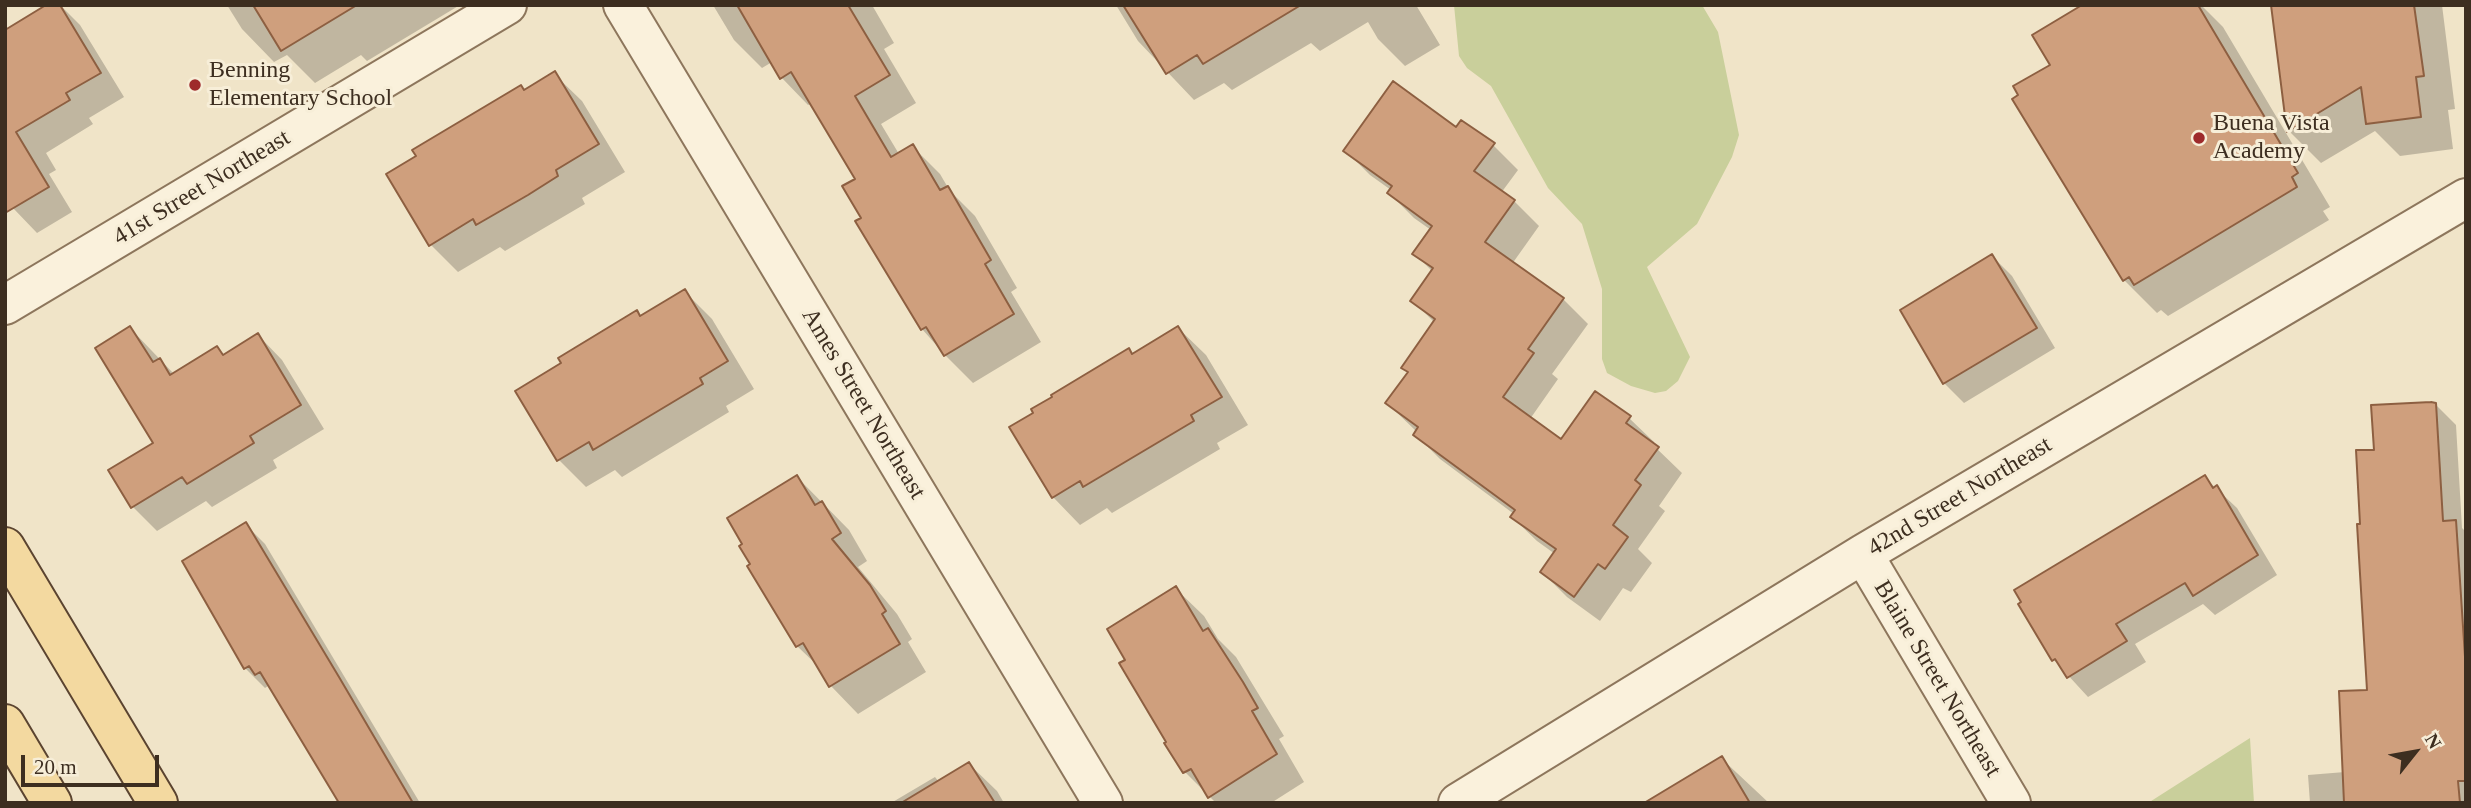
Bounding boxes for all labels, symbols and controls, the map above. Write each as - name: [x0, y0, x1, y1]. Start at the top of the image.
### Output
- place label: Benning Elementary School: [209, 57, 392, 113]
- marker: Benning Elementary School: [187, 77, 203, 93]
- place label: Buena Vista Academy: [2213, 110, 2330, 166]
- street label: 41st Street Northeast: [108, 124, 296, 252]
- marker: Buena Vista Academy: [2191, 130, 2207, 146]
- street label: Ames Street Northeast: [795, 303, 931, 505]
- street label: 42nd Street Northeast: [1863, 431, 2057, 563]
- street label: Blaine Street Northeast: [1867, 576, 2007, 782]
- north arrow: [2380, 717, 2450, 787]
- text: N: [2421, 730, 2446, 752]
- scale bar: [24, 742, 163, 786]
- text: 20 m: [34, 755, 77, 779]

